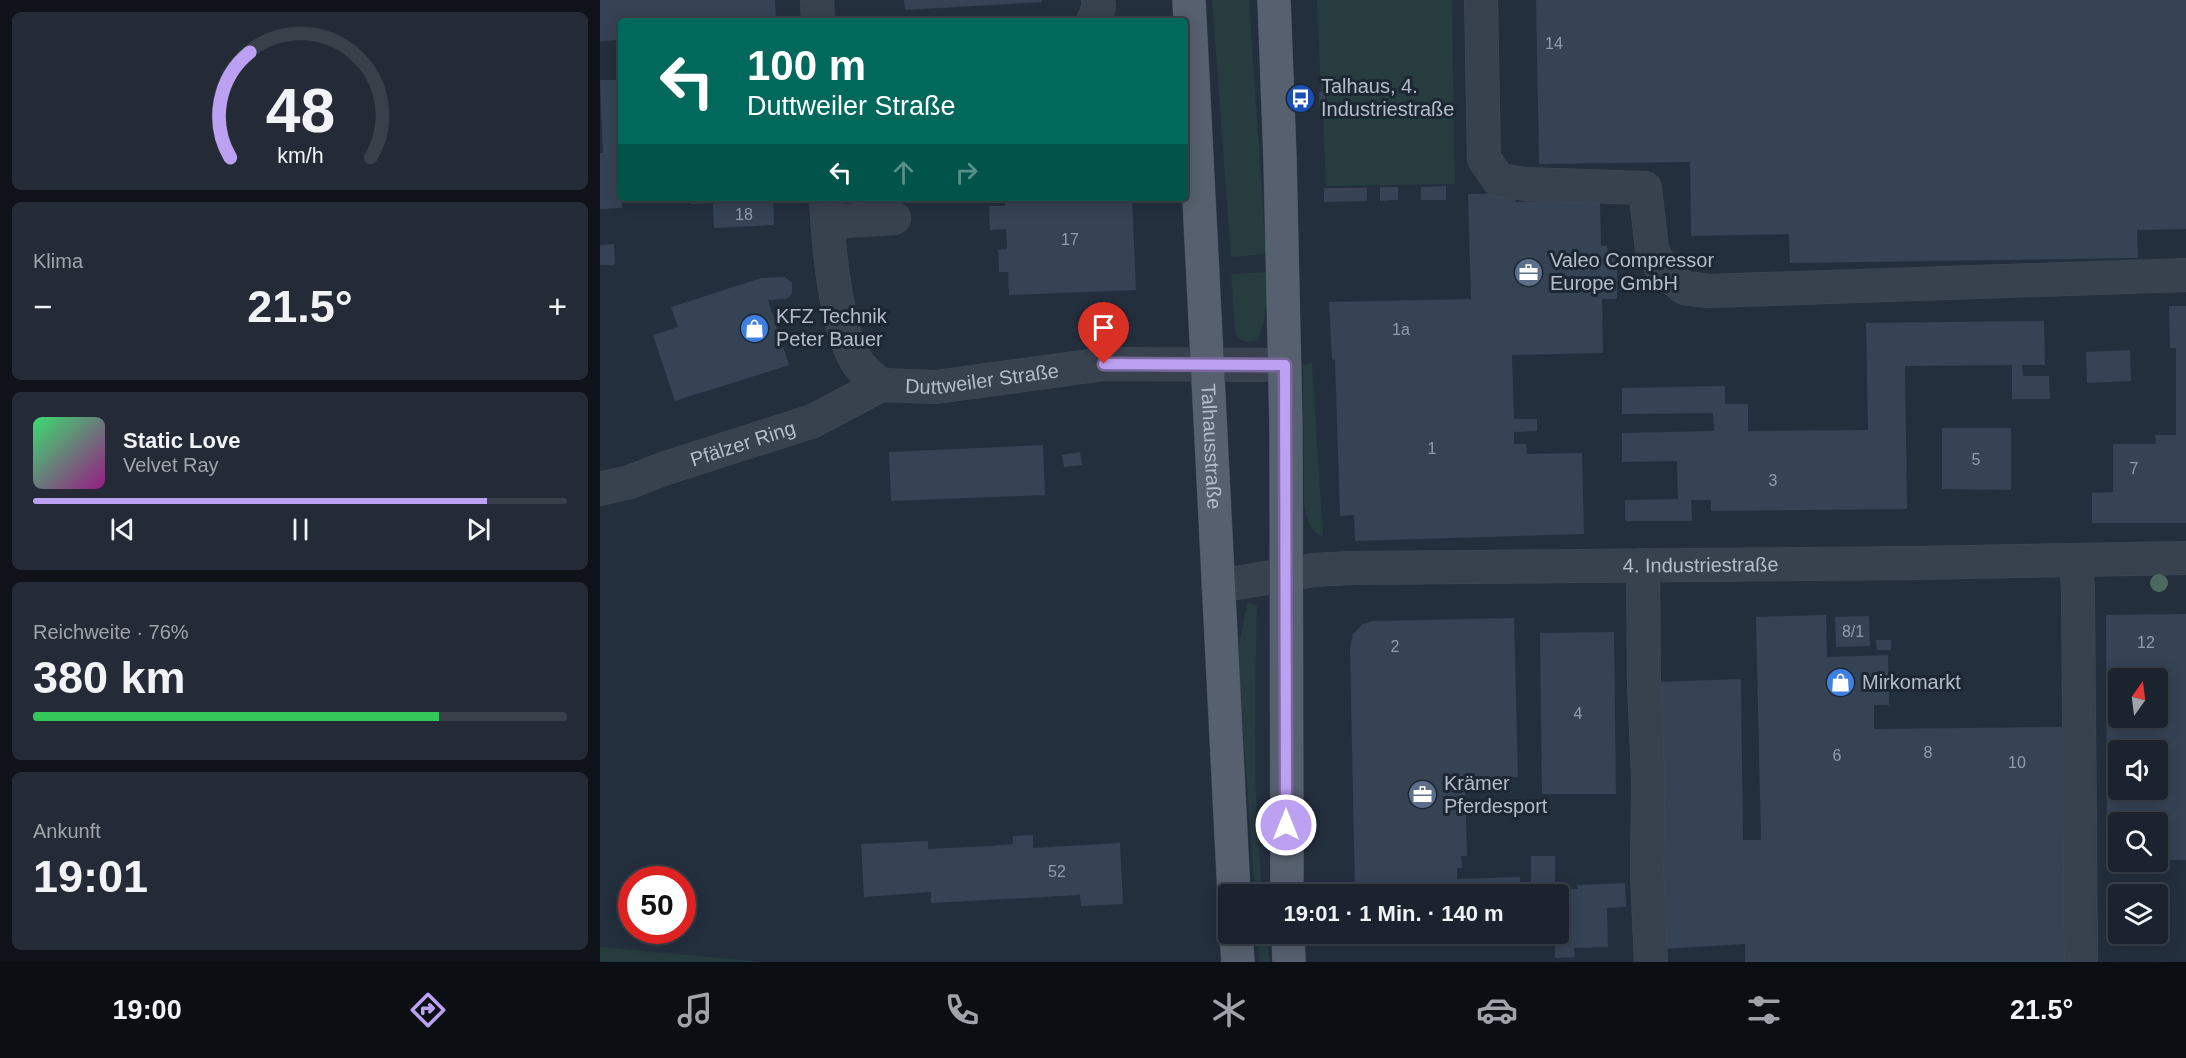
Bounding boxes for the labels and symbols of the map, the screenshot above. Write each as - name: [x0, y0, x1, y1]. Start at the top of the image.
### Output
- house number: 14: [1545, 35, 1563, 52]
- place label: Talhaus, 4. Industriestraße: [1321, 75, 1454, 120]
- bus stop icon: Talhaus, 4. Industriestraße: [1284, 82, 1316, 114]
- house number: 18: [735, 206, 753, 223]
- house number: 17: [1061, 231, 1079, 248]
- place label: Valeo Compressor Europe GmbH: [1550, 249, 1714, 294]
- office icon: Valeo Compressor Europe GmbH: [1513, 256, 1545, 288]
- pin: [1078, 302, 1129, 364]
- place label: KFZ Technik Peter Bauer: [776, 305, 888, 350]
- shop icon: KFZ Technik Peter Bauer: [739, 312, 771, 344]
- house number: 1a: [1392, 321, 1410, 338]
- street label: Duttweiler Straße: [905, 359, 1060, 398]
- street label: Talhausstraße: [1197, 383, 1226, 510]
- street label: Pfälzer Ring: [687, 416, 798, 471]
- house number: 1: [1428, 440, 1437, 457]
- house number: 5: [1972, 451, 1981, 468]
- house number: 7: [2130, 460, 2139, 477]
- house number: 3: [1769, 472, 1778, 489]
- street label: 4. Industriestraße: [1623, 553, 1779, 577]
- house number: 8/1: [1842, 623, 1864, 640]
- house number: 12: [2137, 634, 2155, 651]
- house number: 2: [1391, 638, 1400, 655]
- shop icon: Mirkomarkt: [1825, 666, 1857, 698]
- north arrow: [2108, 668, 2168, 728]
- place label: Mirkomarkt: [1862, 671, 1961, 693]
- house number: 4: [1574, 705, 1583, 722]
- house number: 8: [1924, 744, 1933, 761]
- house number: 6: [1833, 747, 1842, 764]
- house number: 10: [2008, 754, 2026, 771]
- place label: Krämer Pferdesport: [1444, 772, 1548, 817]
- office icon: Krämer Pferdesport: [1407, 778, 1439, 810]
- position arrow: [1254, 793, 1318, 857]
- house number: 52: [1048, 863, 1066, 880]
- speed limit sign: 50: [618, 866, 696, 944]

